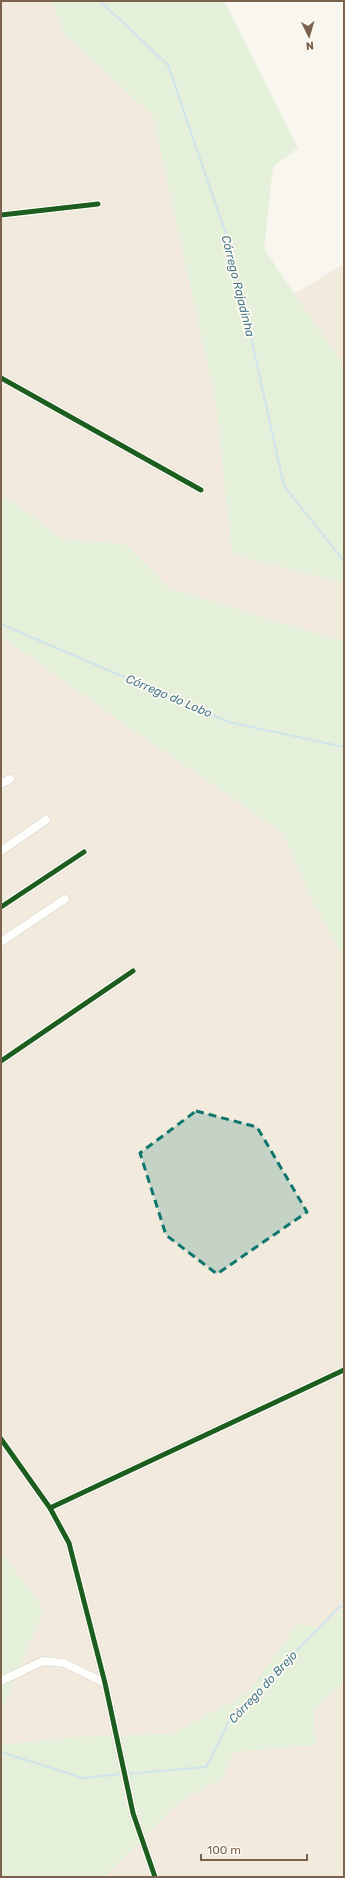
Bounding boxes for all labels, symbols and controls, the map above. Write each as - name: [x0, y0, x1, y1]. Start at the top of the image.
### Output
- north arrow: [289, 16, 329, 56]
- text: N: [305, 39, 314, 52]
- water label: Córrego Rajadinha: [219, 234, 257, 338]
- water label: Córrego do Lobo: [124, 672, 214, 720]
- water label: Córrego do Brejo: [226, 1648, 300, 1726]
- scale bar: [201, 1836, 307, 1862]
- text: 100 m: [207, 1843, 241, 1857]

